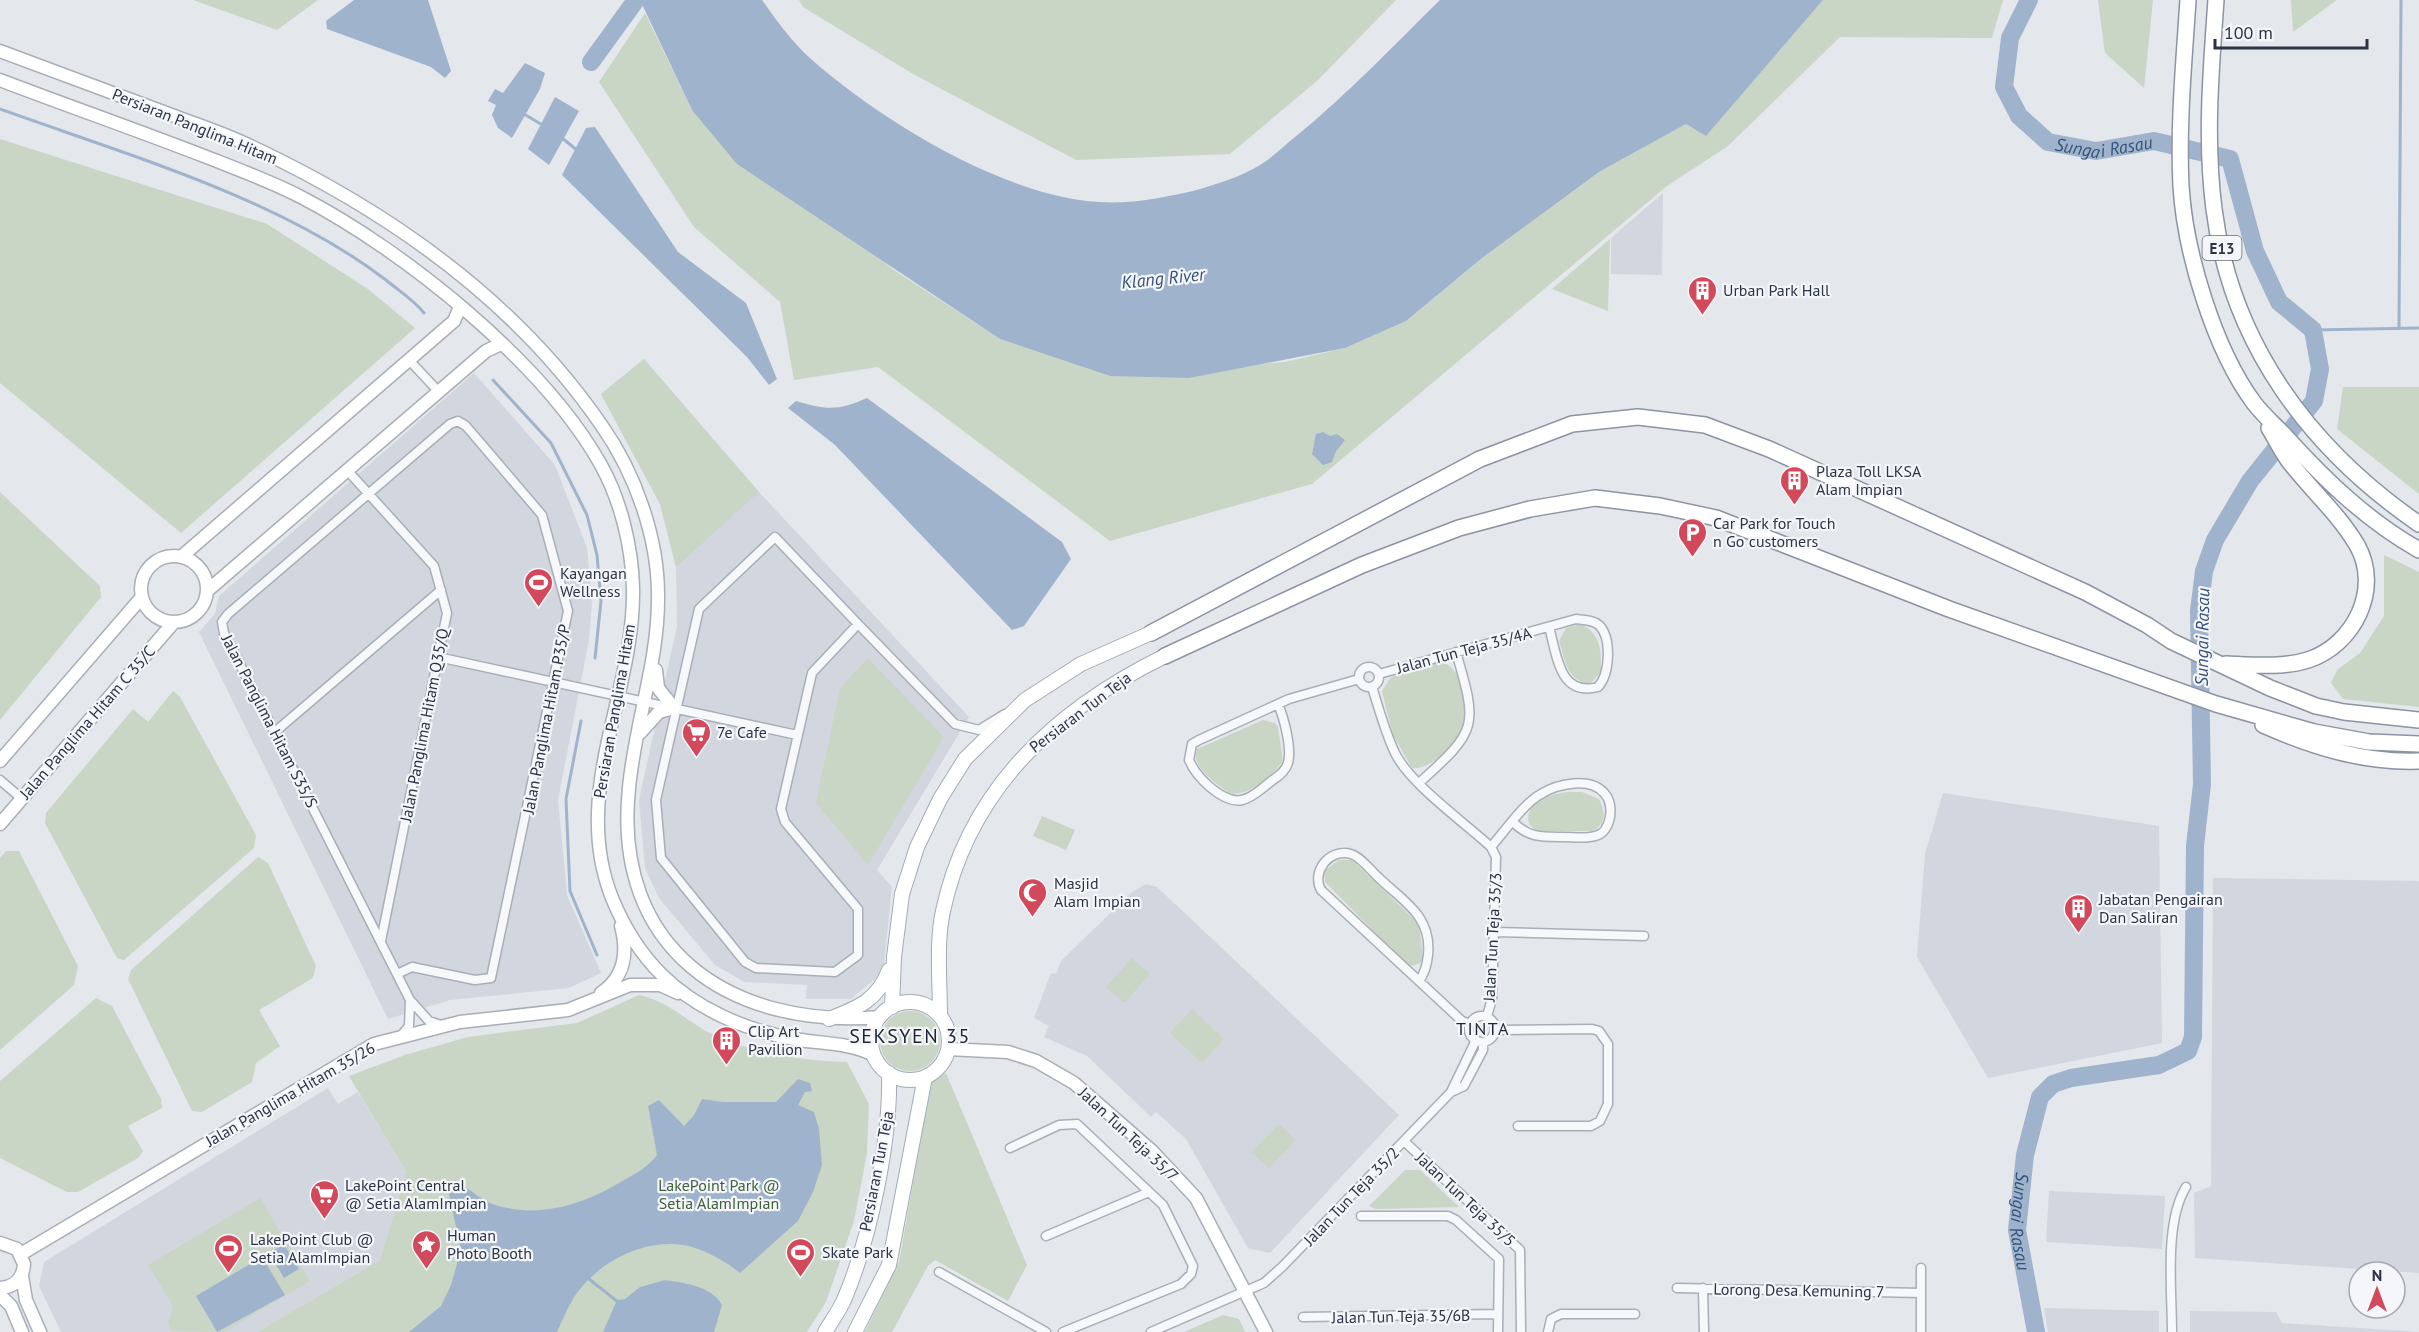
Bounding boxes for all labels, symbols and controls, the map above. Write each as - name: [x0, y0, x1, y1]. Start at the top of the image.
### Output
- scale bar: [2215, 12, 2366, 50]
- text: 100 m: [2224, 21, 2273, 44]
- street label: Persiaran Panglima Hitam: [109, 84, 281, 168]
- water label: Sungai Rasau: [2053, 130, 2154, 163]
- road number: E13: [2202, 236, 2242, 260]
- water label: Klang River: [1120, 262, 1207, 294]
- building icon: Urban Park Hall: [1686, 274, 1718, 316]
- place label: Urban Park Hall: [1723, 280, 1830, 300]
- place label: Plaza Toll LKSA Alam Impian: [1816, 461, 1922, 499]
- building icon: Plaza Toll LKSA Alam Impian: [1779, 464, 1811, 506]
- place label: Car Park for Touch n Go customers: [1713, 513, 1835, 551]
- parking icon: Car Park for Touch n Go customers: [1676, 516, 1708, 558]
- place label: Kayangan Wellness: [560, 563, 627, 601]
- sports icon: Kayangan Wellness: [523, 566, 555, 608]
- water label: Sungai Rasau: [2190, 588, 2214, 686]
- street label: Jalan Panglima Hitam P35/P: [518, 622, 574, 816]
- street label: Persiaran Panglima Hitam: [589, 622, 639, 800]
- street label: Jalan Tun Teja 35/4A: [1393, 622, 1534, 678]
- street label: Jalan Panglima Hitam Q35/Q: [395, 626, 453, 824]
- street label: Jalan Panglima Hitam S35/S: [217, 630, 322, 811]
- street label: Jalan Panglima Hitam C 35/C: [14, 641, 159, 804]
- street label: Persiaran Tun Teja: [1025, 667, 1135, 757]
- supermarket icon: 7e Cafe: [680, 716, 712, 758]
- place label: 7e Cafe: [717, 722, 767, 742]
- street label: Jalan Tun Teja 35/3: [1479, 872, 1505, 1003]
- place label: Masjid Alam Impian: [1054, 873, 1141, 911]
- mosque icon: Masjid Alam Impian: [1017, 876, 1049, 918]
- place label: Jabatan Pengairan Dan Saliran: [2098, 889, 2223, 927]
- building icon: Jabatan Pengairan Dan Saliran: [2062, 892, 2094, 934]
- district label: TINTA: [1456, 1017, 1510, 1040]
- place label: Clip Art Pavilion: [748, 1021, 803, 1059]
- district label: SEKSYEN 35: [849, 1023, 971, 1049]
- building icon: Clip Art Pavilion: [711, 1024, 743, 1066]
- street label: Jalan Panglima Hitam 35/26: [201, 1037, 378, 1151]
- street label: Jalan Tun Teja 35/7: [1074, 1082, 1183, 1185]
- street label: Persiaran Tun Teja: [855, 1109, 897, 1233]
- street label: Jalan Tun Teja 35/2: [1298, 1143, 1403, 1250]
- street label: Jalan Tun Teja 35/5: [1411, 1147, 1520, 1250]
- water label: Sungai Rasau: [2005, 1171, 2036, 1272]
- place label: LakePoint Central @ Setia AlamImpian: [345, 1175, 487, 1213]
- park label: LakePoint Park @ Setia AlamImpian: [658, 1175, 780, 1213]
- supermarket icon: LakePoint Central @ Setia AlamImpian: [308, 1178, 340, 1220]
- place label: Human Photo Booth: [447, 1225, 532, 1263]
- place icon: Human Photo Booth: [410, 1228, 442, 1270]
- place label: LakePoint Club @ Setia AlamImpian: [250, 1229, 374, 1267]
- sports icon: LakePoint Club @ Setia AlamImpian: [213, 1232, 245, 1274]
- sports icon: Skate Park: [785, 1236, 817, 1278]
- place label: Skate Park: [822, 1242, 894, 1262]
- north arrow: [2347, 1260, 2407, 1320]
- text: N: [2372, 1265, 2382, 1285]
- street label: Lorong Desa Kemuning 7: [1713, 1279, 1885, 1301]
- street label: Jalan Tun Teja 35/6B: [1330, 1305, 1471, 1327]

